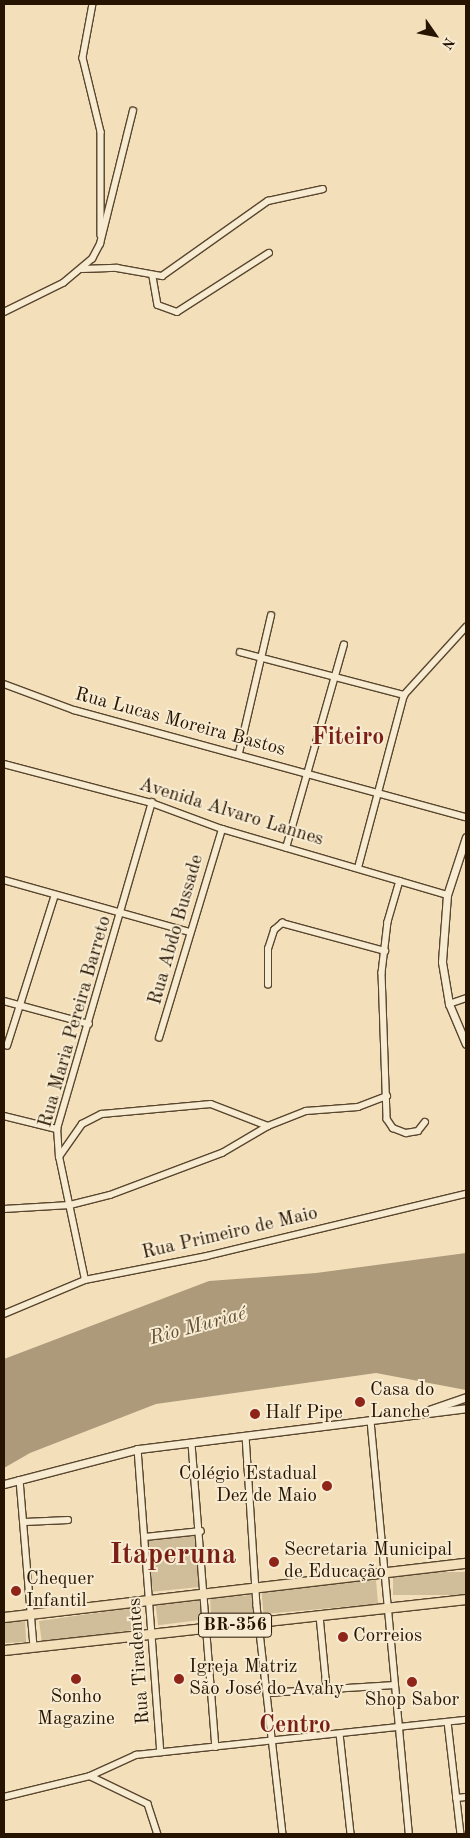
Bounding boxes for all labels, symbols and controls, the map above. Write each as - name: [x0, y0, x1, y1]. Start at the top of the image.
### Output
- north arrow: [410, 10, 460, 60]
- text: N: [439, 35, 456, 51]
- street label: Rua Lucas Moreira Bastos: [72, 684, 288, 762]
- district label: Fiteiro: [312, 725, 384, 753]
- street label: Avenida Alvaro Lannes: [136, 774, 326, 852]
- street label: Rua Abdo Bussade: [145, 852, 209, 1008]
- street label: Rua Maria Pereira Barreto: [35, 914, 117, 1130]
- street label: Rua Primeiro de Maio: [140, 1203, 320, 1265]
- water label: Rio Muriaé: [147, 1303, 249, 1351]
- place label: Casa do Lanche: [370, 1380, 434, 1424]
- marker: Casa do Lanche: [354, 1396, 366, 1408]
- place label: Half Pipe: [265, 1403, 343, 1425]
- marker: Half Pipe: [249, 1408, 261, 1420]
- place label: Colégio Estadual Dez de Maio: [179, 1464, 317, 1508]
- marker: Colégio Estadual Dez de Maio: [321, 1480, 333, 1492]
- district label: Itaperuna: [110, 1539, 236, 1573]
- place label: Secretaria Municipal de Educação: [284, 1540, 452, 1584]
- marker: Secretaria Municipal de Educação: [268, 1556, 280, 1568]
- place label: Chequer Infantil: [26, 1569, 94, 1613]
- marker: Chequer Infantil: [10, 1585, 22, 1597]
- street label: Rua Tiradentes: [124, 1597, 156, 1725]
- road number: BR-356: [198, 1610, 272, 1640]
- place label: Correios: [353, 1626, 422, 1648]
- marker: Correios: [337, 1631, 349, 1643]
- place label: Igreja Matriz São José do Avahy: [189, 1657, 344, 1701]
- marker: Sonho Magazine: [70, 1673, 82, 1685]
- marker: Igreja Matriz São José do Avahy: [173, 1673, 185, 1685]
- marker: Shop Sabor: [406, 1676, 418, 1688]
- place label: Sonho Magazine: [37, 1687, 115, 1731]
- place label: Shop Sabor: [365, 1690, 459, 1712]
- district label: Centro: [259, 1713, 331, 1741]

